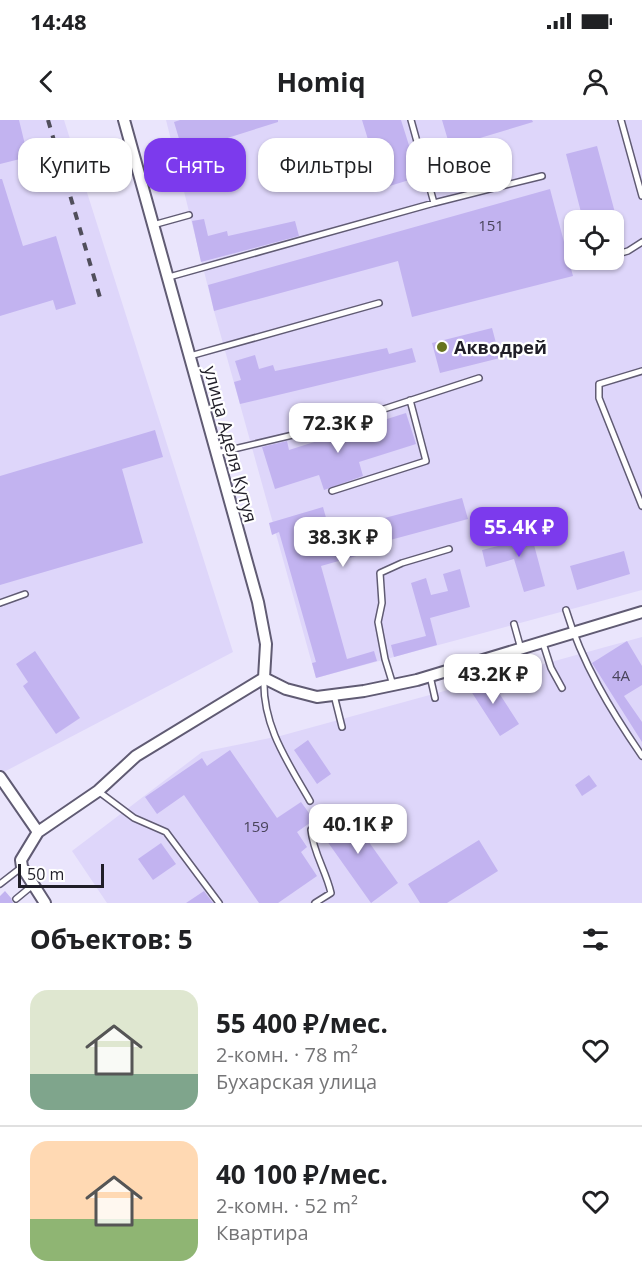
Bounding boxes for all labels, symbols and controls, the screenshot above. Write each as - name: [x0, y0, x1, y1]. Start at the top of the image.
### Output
- text: 14:48: [30, 6, 87, 36]
- text: Homiq: [276, 63, 366, 100]
- icon: back: [30, 65, 63, 98]
- icon: person: [579, 65, 612, 98]
- chip: Купить: [18, 138, 132, 192]
- chip: Снять: [144, 138, 246, 192]
- chip: Фильтры: [258, 138, 394, 192]
- chip: Новое: [406, 138, 512, 192]
- map controls: [564, 210, 624, 270]
- button: locate: [564, 210, 624, 270]
- house number: 151: [478, 215, 504, 235]
- place label: Акводрей: [454, 335, 547, 359]
- marker: Акводрей: [435, 340, 449, 354]
- street label: улица Аделя Кутуя: [199, 363, 263, 525]
- pin: 72.3K ₽: [283, 403, 393, 454]
- text: 72.3K ₽: [303, 409, 373, 436]
- pin: 55.4K ₽: [464, 507, 574, 558]
- text: 55.4K ₽: [484, 513, 554, 540]
- pin: 38.3K ₽: [288, 517, 398, 568]
- text: 38.3K ₽: [308, 523, 378, 550]
- pin: 43.2K ₽: [438, 654, 548, 705]
- text: 43.2K ₽: [458, 660, 528, 687]
- house number: 4А: [612, 665, 631, 685]
- pin: 40.1K ₽: [303, 804, 413, 855]
- text: 40.1K ₽: [323, 810, 393, 837]
- house number: 159: [243, 816, 269, 836]
- scale bar: [18, 861, 104, 888]
- text: 50 m: [27, 863, 64, 885]
- text: Объектов: 5: [30, 921, 193, 957]
- icon: filters: [579, 923, 612, 956]
- text: 55 400 ₽/мес.: [216, 1005, 388, 1041]
- icon: home: [78, 1014, 150, 1086]
- icon: heart: [579, 1034, 612, 1067]
- text: 2-комн. · 78 m²: [216, 1041, 358, 1068]
- text: Бухарская улица: [216, 1068, 377, 1095]
- text: 40 100 ₽/мес.: [216, 1156, 388, 1192]
- icon: home: [78, 1165, 150, 1237]
- icon: heart: [579, 1185, 612, 1218]
- text: 2-комн. · 52 m²: [216, 1192, 358, 1219]
- text: Квартира: [216, 1219, 309, 1246]

